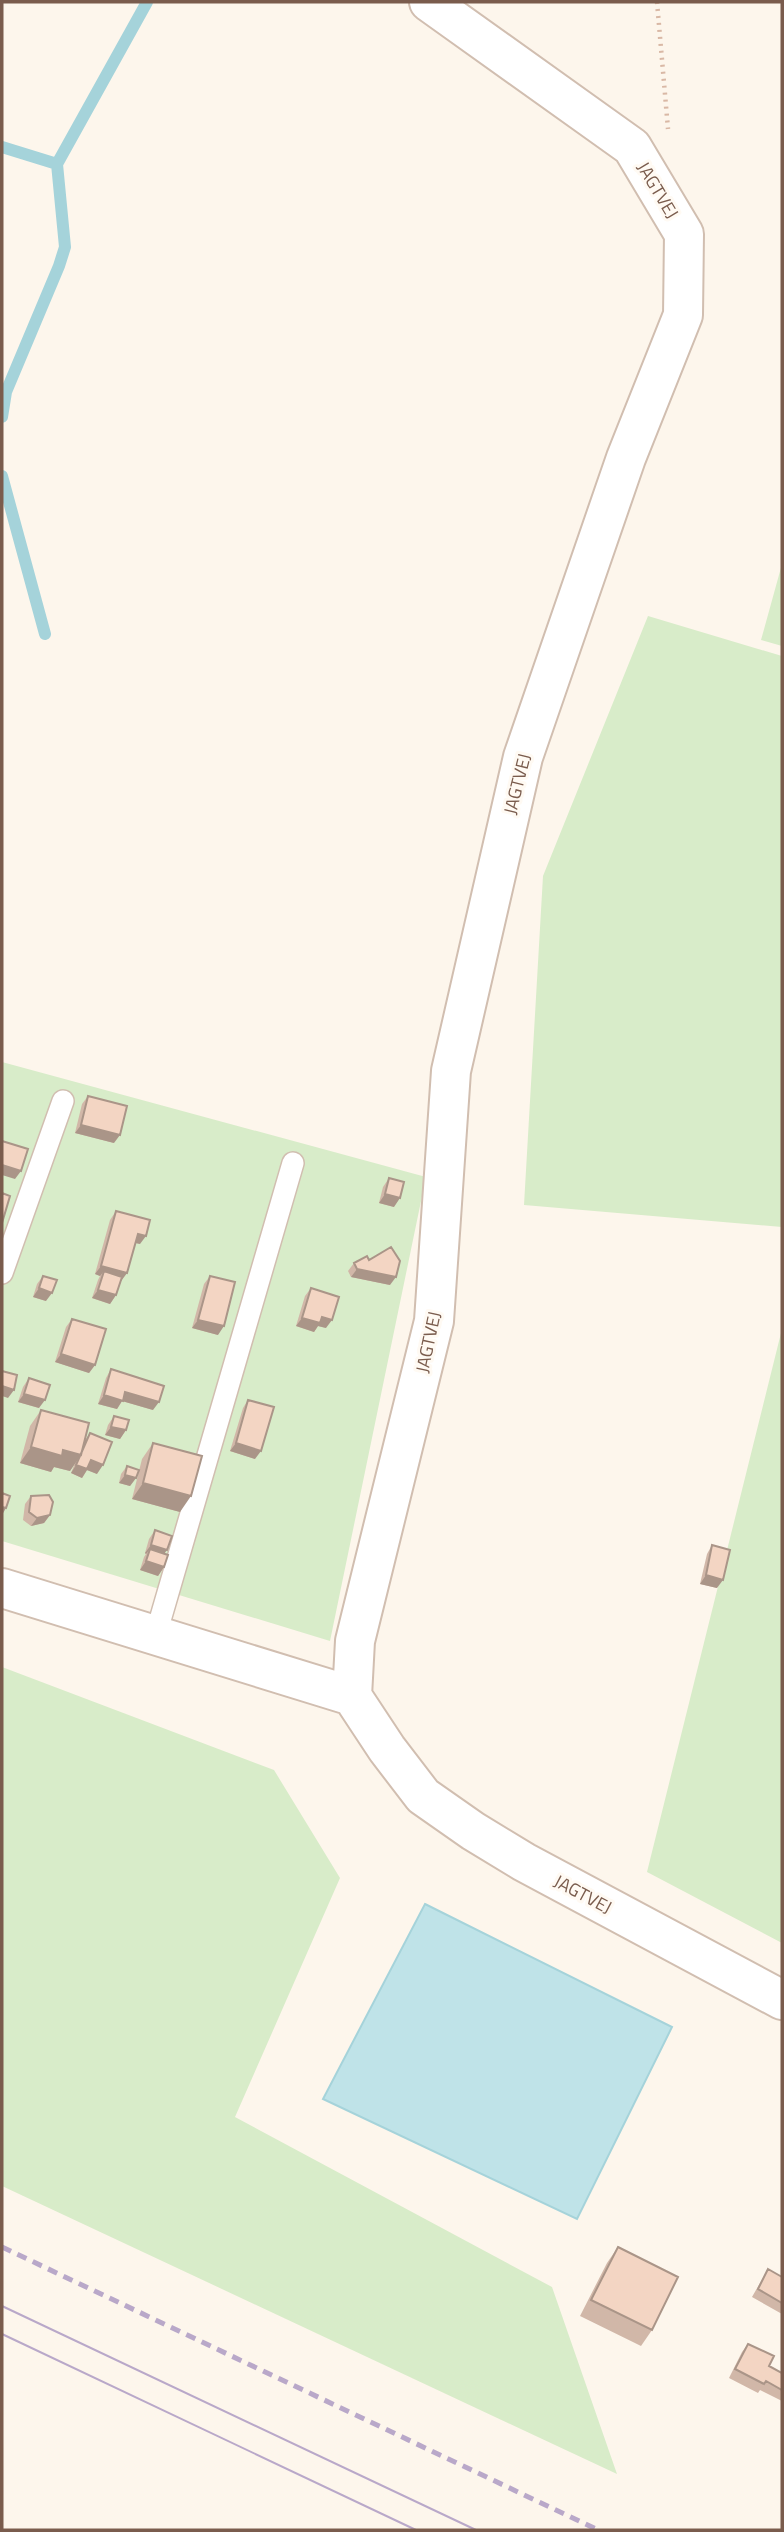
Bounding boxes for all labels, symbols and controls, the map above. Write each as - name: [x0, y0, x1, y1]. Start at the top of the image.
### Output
- street label: JAGTVEJ: [630, 157, 686, 223]
- street label: JAGTVEJ: [496, 751, 538, 817]
- street label: JAGTVEJ: [408, 1309, 448, 1375]
- street label: JAGTVEJ: [549, 1868, 617, 1920]

